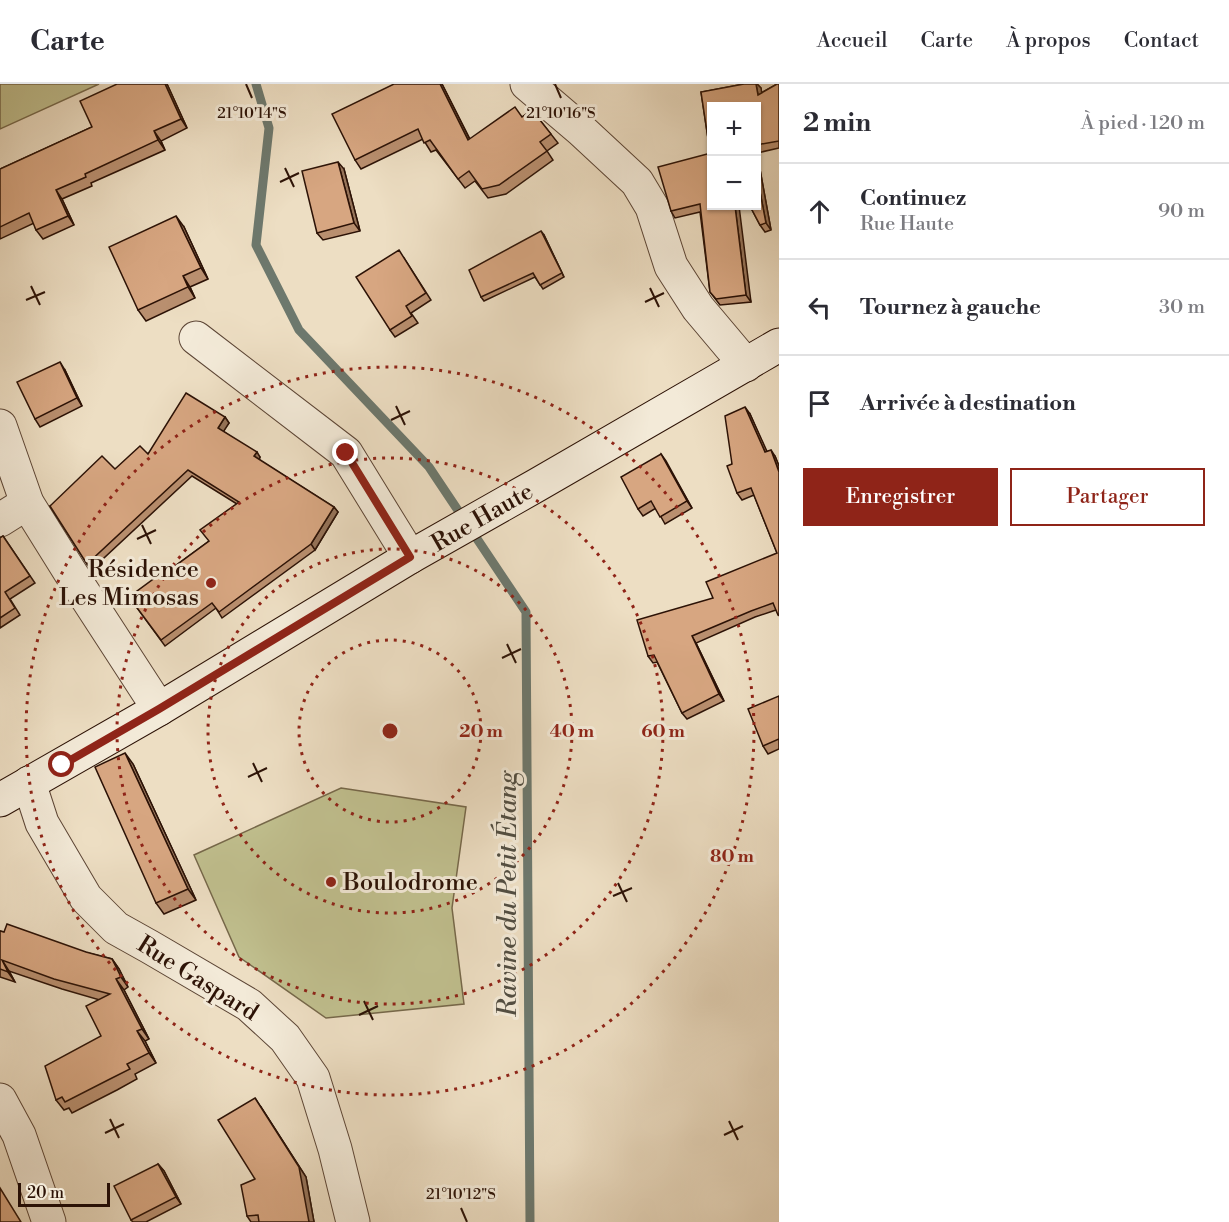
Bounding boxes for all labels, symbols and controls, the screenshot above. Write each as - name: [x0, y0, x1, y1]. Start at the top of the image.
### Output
- text: Carte: [30, 24, 105, 59]
- text: Accueil: [817, 28, 888, 54]
- text: Carte: [921, 28, 973, 54]
- text: À propos: [1006, 28, 1091, 54]
- text: Contact: [1124, 28, 1199, 54]
- map controls: [707, 102, 761, 210]
- button: +: [707, 102, 761, 156]
- text: 21°10'14"S: [217, 104, 287, 123]
- text: 21°10'16"S: [526, 104, 596, 123]
- text: 2 min: [803, 107, 871, 139]
- text: À pied · 120 m: [1081, 111, 1205, 136]
- button: −: [707, 156, 761, 210]
- text: Continuez: [860, 185, 966, 212]
- icon: ahead: [803, 195, 836, 228]
- text: 90 m: [1158, 199, 1205, 224]
- text: Rue Haute: [860, 212, 954, 237]
- icon: left: [803, 291, 836, 324]
- text: Tournez à gauche: [860, 294, 1041, 321]
- text: 30 m: [1159, 295, 1205, 320]
- icon: arrive: [803, 387, 836, 420]
- text: Arrivée à destination: [860, 390, 1076, 417]
- route end: [332, 439, 358, 465]
- button: Enregistrer: [803, 468, 998, 526]
- button: Partager: [1010, 468, 1205, 526]
- street label: Rue Haute: [426, 477, 539, 559]
- place label: Résidence Les Mimosas: [59, 555, 199, 613]
- marker: Résidence Les Mimosas: [204, 576, 218, 590]
- text: 20 m: [459, 720, 503, 743]
- text: 40 m: [550, 720, 595, 743]
- text: 60 m: [641, 720, 685, 743]
- centre of rings: [380, 721, 400, 741]
- route start: [48, 751, 74, 777]
- water label: Ravine du Petit Étang: [490, 769, 524, 1018]
- text: 80 m: [710, 845, 755, 868]
- place label: Boulodrome: [342, 868, 478, 898]
- marker: Boulodrome: [324, 875, 338, 889]
- street label: Rue Gaspard: [131, 930, 264, 1028]
- scale bar: [18, 1180, 110, 1208]
- text: 20 m: [27, 1183, 64, 1203]
- text: 21°10'12"S: [426, 1185, 496, 1204]

